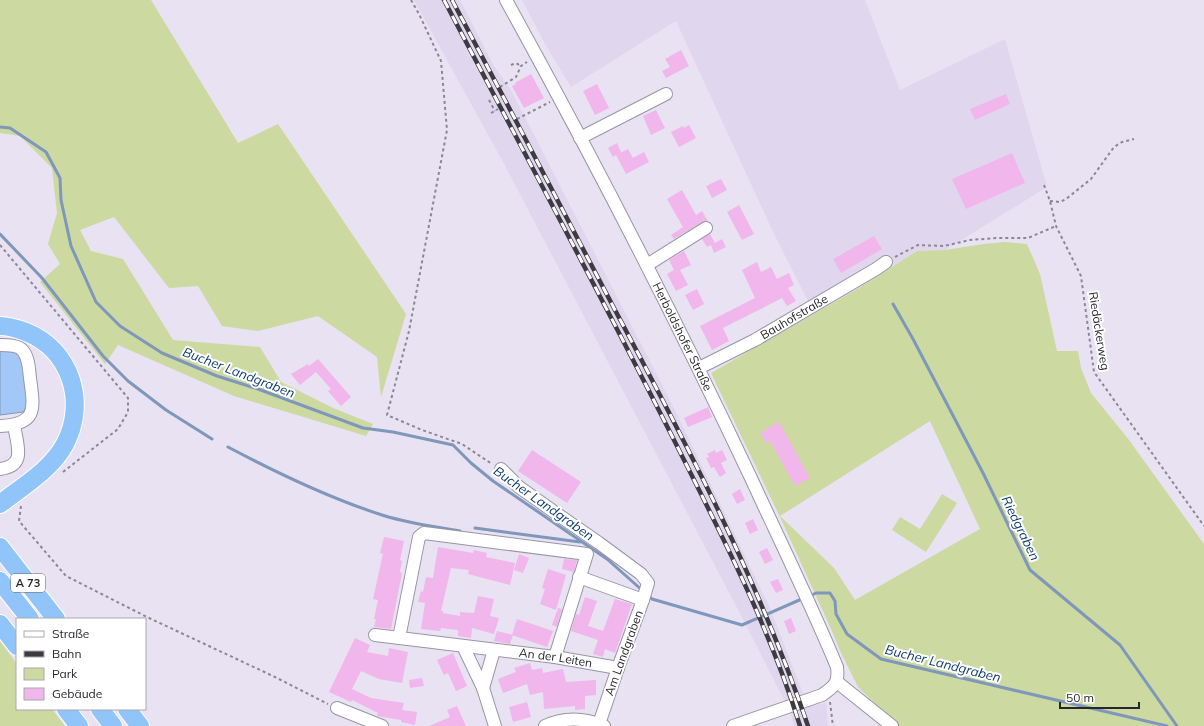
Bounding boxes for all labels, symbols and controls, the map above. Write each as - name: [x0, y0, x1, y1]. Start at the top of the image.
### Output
- street label: Herboldshofer Straße: [649, 280, 716, 393]
- street label: Bauhofstraße: [757, 291, 830, 342]
- street label: Riedäckerweg: [1086, 291, 1113, 371]
- water label: Bucher Landgraben: [181, 343, 297, 401]
- water label: Bucher Landgraben: [491, 462, 597, 544]
- water label: Riedgraben: [999, 493, 1043, 563]
- road number: A 73: [11, 574, 45, 592]
- street label: Am Landgraben: [601, 608, 646, 698]
- legend: [16, 618, 146, 710]
- text: Straße: [52, 626, 89, 641]
- water label: Bucher Landgraben: [883, 641, 1003, 685]
- street label: An der Leiten: [518, 645, 593, 670]
- text: Bahn: [52, 646, 81, 661]
- text: Park: [52, 666, 78, 681]
- scale bar: [1060, 684, 1139, 710]
- text: Gebäude: [52, 686, 102, 701]
- text: 50 m: [1066, 690, 1094, 705]

